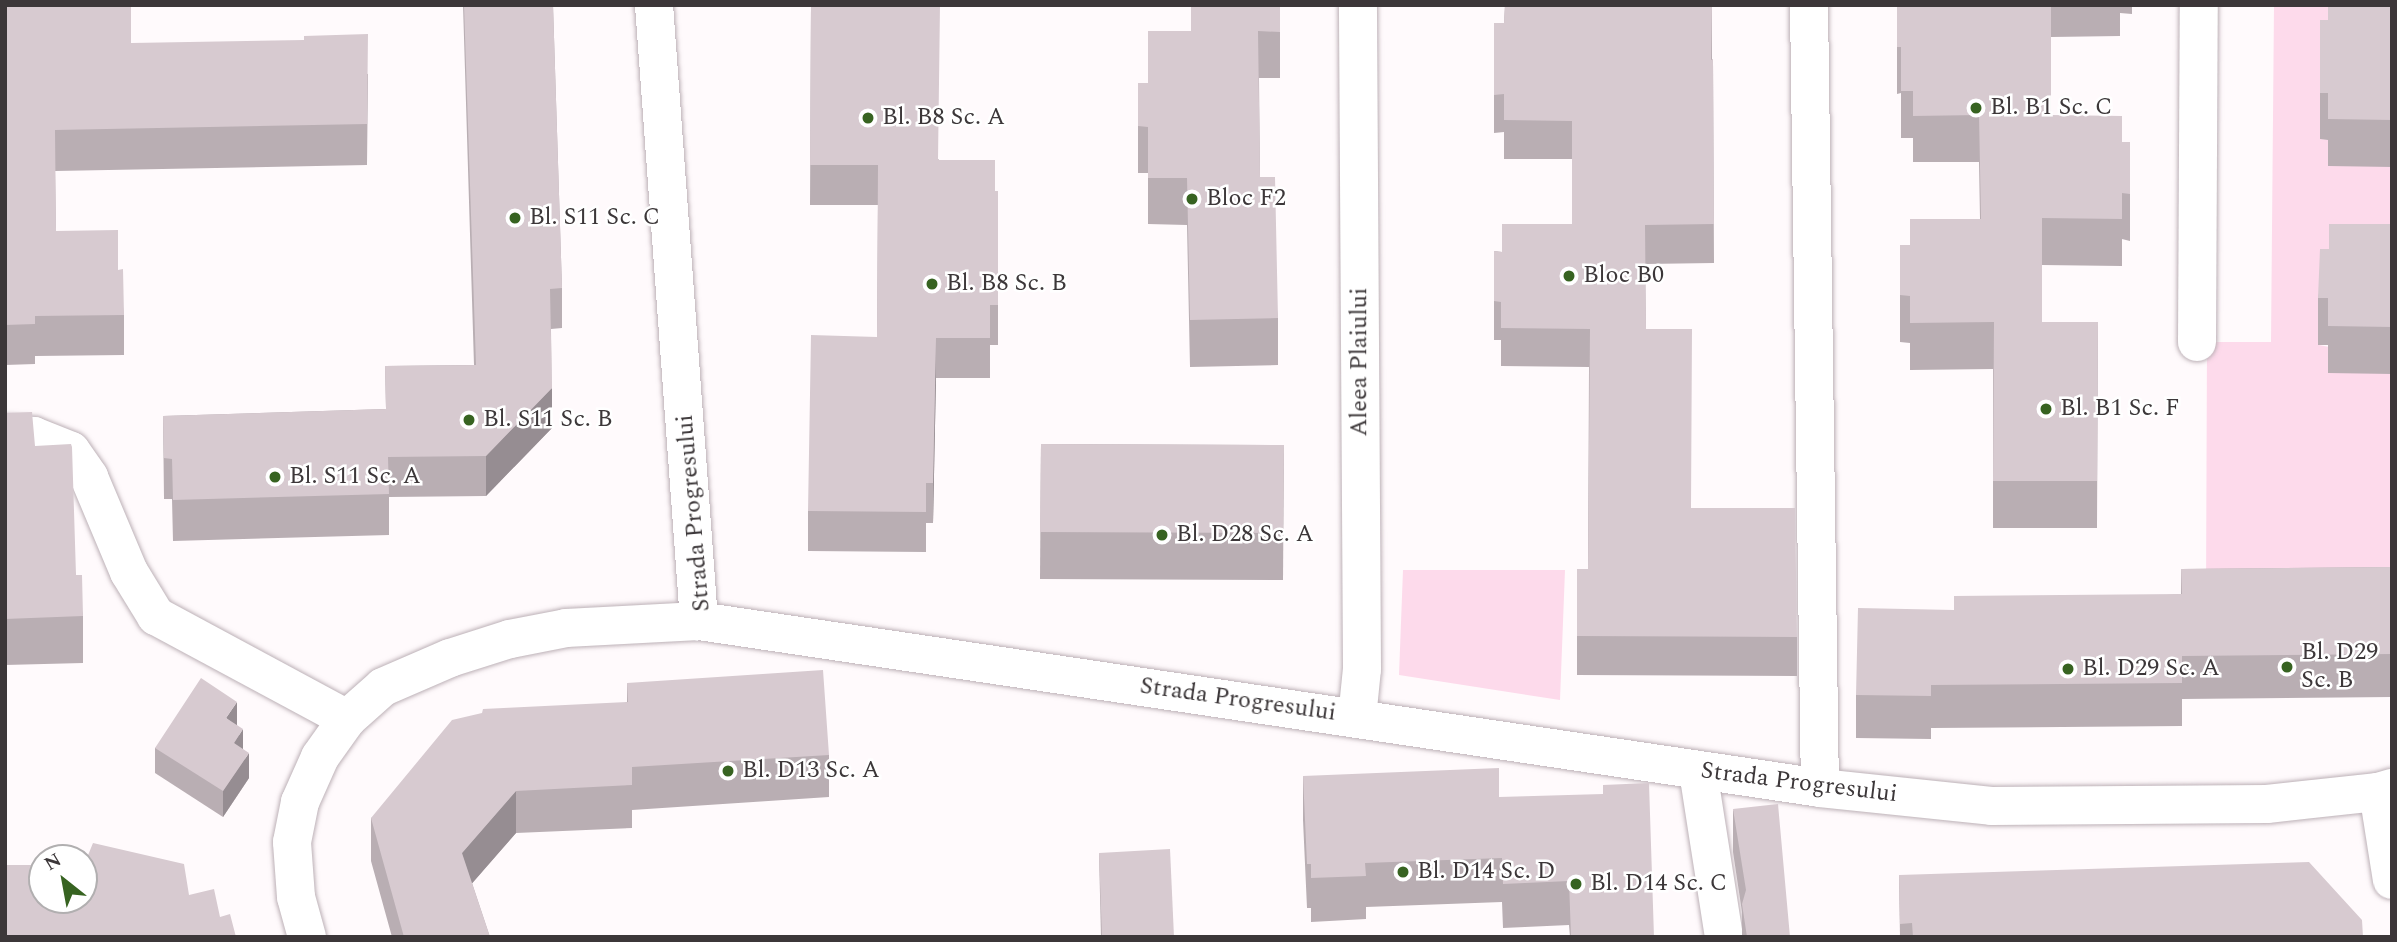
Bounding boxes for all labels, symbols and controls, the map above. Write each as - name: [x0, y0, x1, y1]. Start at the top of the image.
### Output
- place label: Bl. B1 Sc. C: [1990, 94, 2112, 122]
- marker: Bl. B1 Sc. C: [1968, 100, 1984, 116]
- place label: Bl. B8 Sc. A: [882, 104, 1005, 132]
- marker: Bl. B8 Sc. A: [860, 110, 876, 126]
- place label: Bloc F2: [1206, 185, 1286, 213]
- marker: Bloc F2: [1184, 191, 1200, 207]
- place label: Bl. S11 Sc. C: [529, 204, 660, 232]
- marker: Bl. S11 Sc. C: [507, 210, 523, 226]
- place label: Bloc B0: [1583, 262, 1664, 290]
- marker: Bloc B0: [1561, 268, 1577, 284]
- place label: Bl. B8 Sc. B: [946, 270, 1067, 298]
- marker: Bl. B8 Sc. B: [924, 276, 940, 292]
- street label: Aleea Plaiului: [1346, 287, 1374, 437]
- place label: Bl. B1 Sc. F: [2060, 395, 2180, 423]
- marker: Bl. B1 Sc. F: [2038, 401, 2054, 417]
- place label: Bl. S11 Sc. B: [483, 406, 613, 434]
- marker: Bl. S11 Sc. B: [461, 412, 477, 428]
- street label: Strada Progresului: [671, 413, 717, 613]
- place label: Bl. S11 Sc. A: [289, 463, 421, 491]
- marker: Bl. S11 Sc. A: [267, 469, 283, 485]
- place label: Bl. D28 Sc. A: [1176, 521, 1314, 549]
- marker: Bl. D28 Sc. A: [1154, 527, 1170, 543]
- place label: Bl. D29 Sc. B: [2301, 639, 2378, 695]
- place label: Bl. D29 Sc. A: [2082, 655, 2220, 683]
- marker: Bl. D29 Sc. B: [2279, 659, 2295, 675]
- marker: Bl. D29 Sc. A: [2060, 661, 2076, 677]
- street label: Strada Progresului: [1138, 672, 1338, 728]
- place label: Bl. D13 Sc. A: [742, 757, 880, 785]
- street label: Strada Progresului: [1699, 757, 1899, 809]
- marker: Bl. D13 Sc. A: [720, 763, 736, 779]
- north arrow: [28, 844, 98, 914]
- text: N: [39, 846, 67, 879]
- place label: Bl. D14 Sc. D: [1417, 858, 1555, 886]
- marker: Bl. D14 Sc. D: [1395, 864, 1411, 880]
- place label: Bl. D14 Sc. C: [1590, 870, 1727, 898]
- marker: Bl. D14 Sc. C: [1568, 876, 1584, 892]

